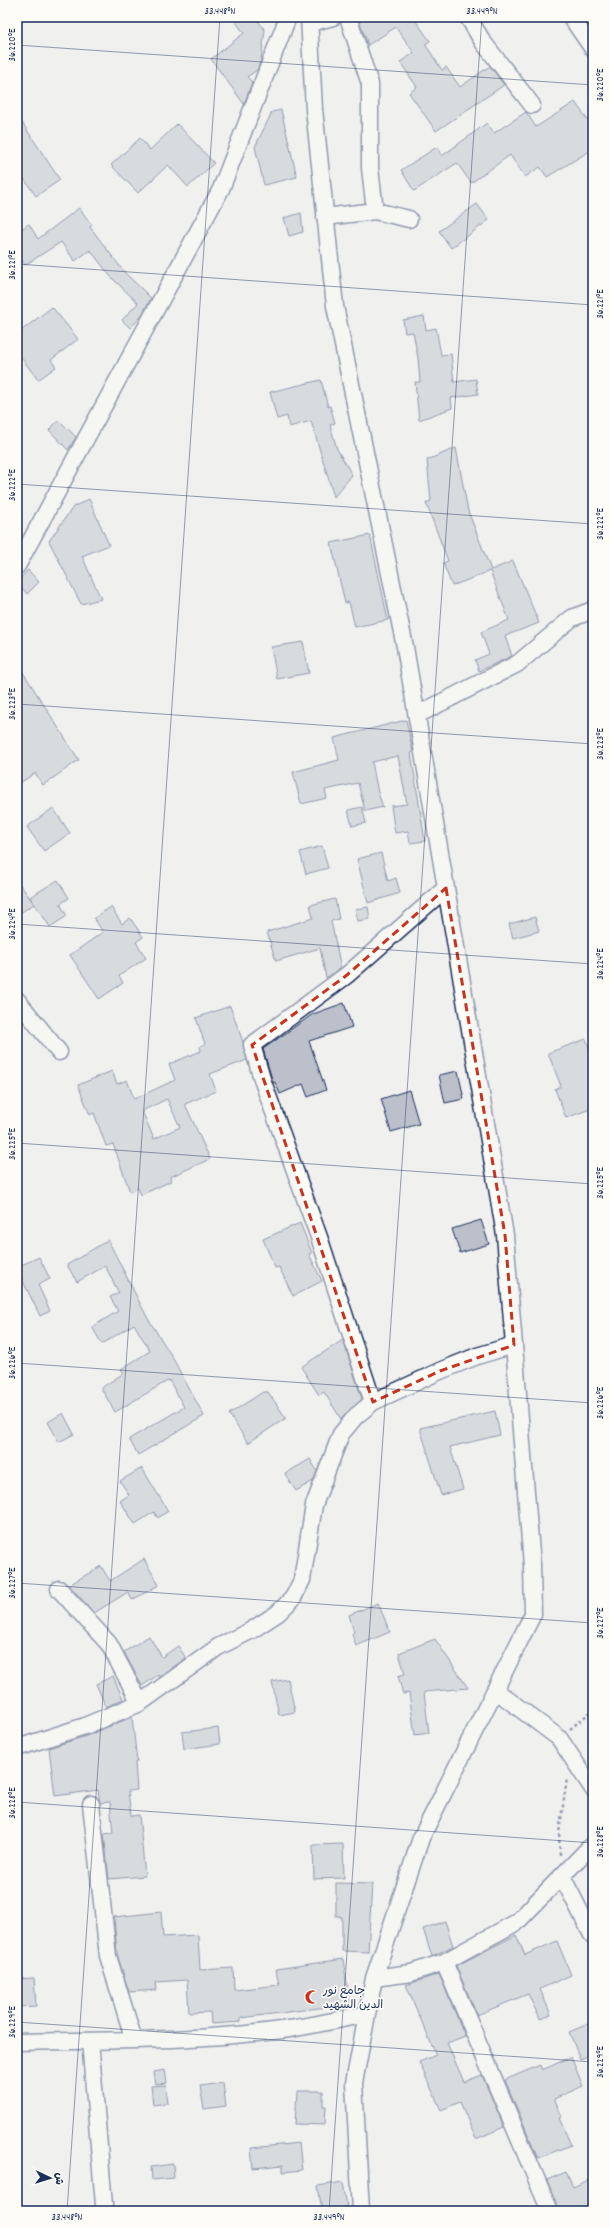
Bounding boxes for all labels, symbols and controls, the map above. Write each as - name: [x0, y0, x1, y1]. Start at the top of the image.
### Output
- text: 33.448°N: [205, 5, 236, 19]
- text: 33.449°N: [466, 5, 498, 19]
- text: 36.220°E: [6, 28, 20, 61]
- text: 36.220°E: [594, 68, 608, 101]
- text: 36.221°E: [6, 250, 20, 280]
- text: 36.221°E: [594, 289, 608, 319]
- text: 36.222°E: [6, 469, 20, 501]
- text: 36.222°E: [594, 508, 608, 540]
- text: 36.223°E: [6, 688, 20, 720]
- text: 36.223°E: [594, 728, 608, 760]
- text: 36.224°E: [6, 908, 20, 940]
- text: 36.224°E: [594, 948, 608, 980]
- text: 36.225°E: [6, 1127, 20, 1160]
- text: 36.225°E: [594, 1166, 608, 1199]
- text: 36.226°E: [6, 1346, 20, 1379]
- text: 36.226°E: [594, 1386, 608, 1419]
- text: 36.227°E: [6, 1567, 20, 1599]
- text: 36.227°E: [594, 1607, 608, 1639]
- text: 36.228°E: [6, 1787, 20, 1819]
- text: 36.228°E: [594, 1826, 608, 1858]
- place label: جامع نور الدين الشهيد: [322, 1983, 383, 2014]
- mosque icon: جامع نور الدين الشهيد: [304, 1989, 320, 2005]
- text: 36.229°E: [6, 2006, 20, 2038]
- text: 36.229°E: [594, 2046, 608, 2078]
- north arrow: [30, 2158, 70, 2198]
- text: ش: [50, 2172, 66, 2185]
- text: 33.448°N: [52, 2211, 83, 2225]
- text: 33.449°N: [313, 2211, 345, 2225]

